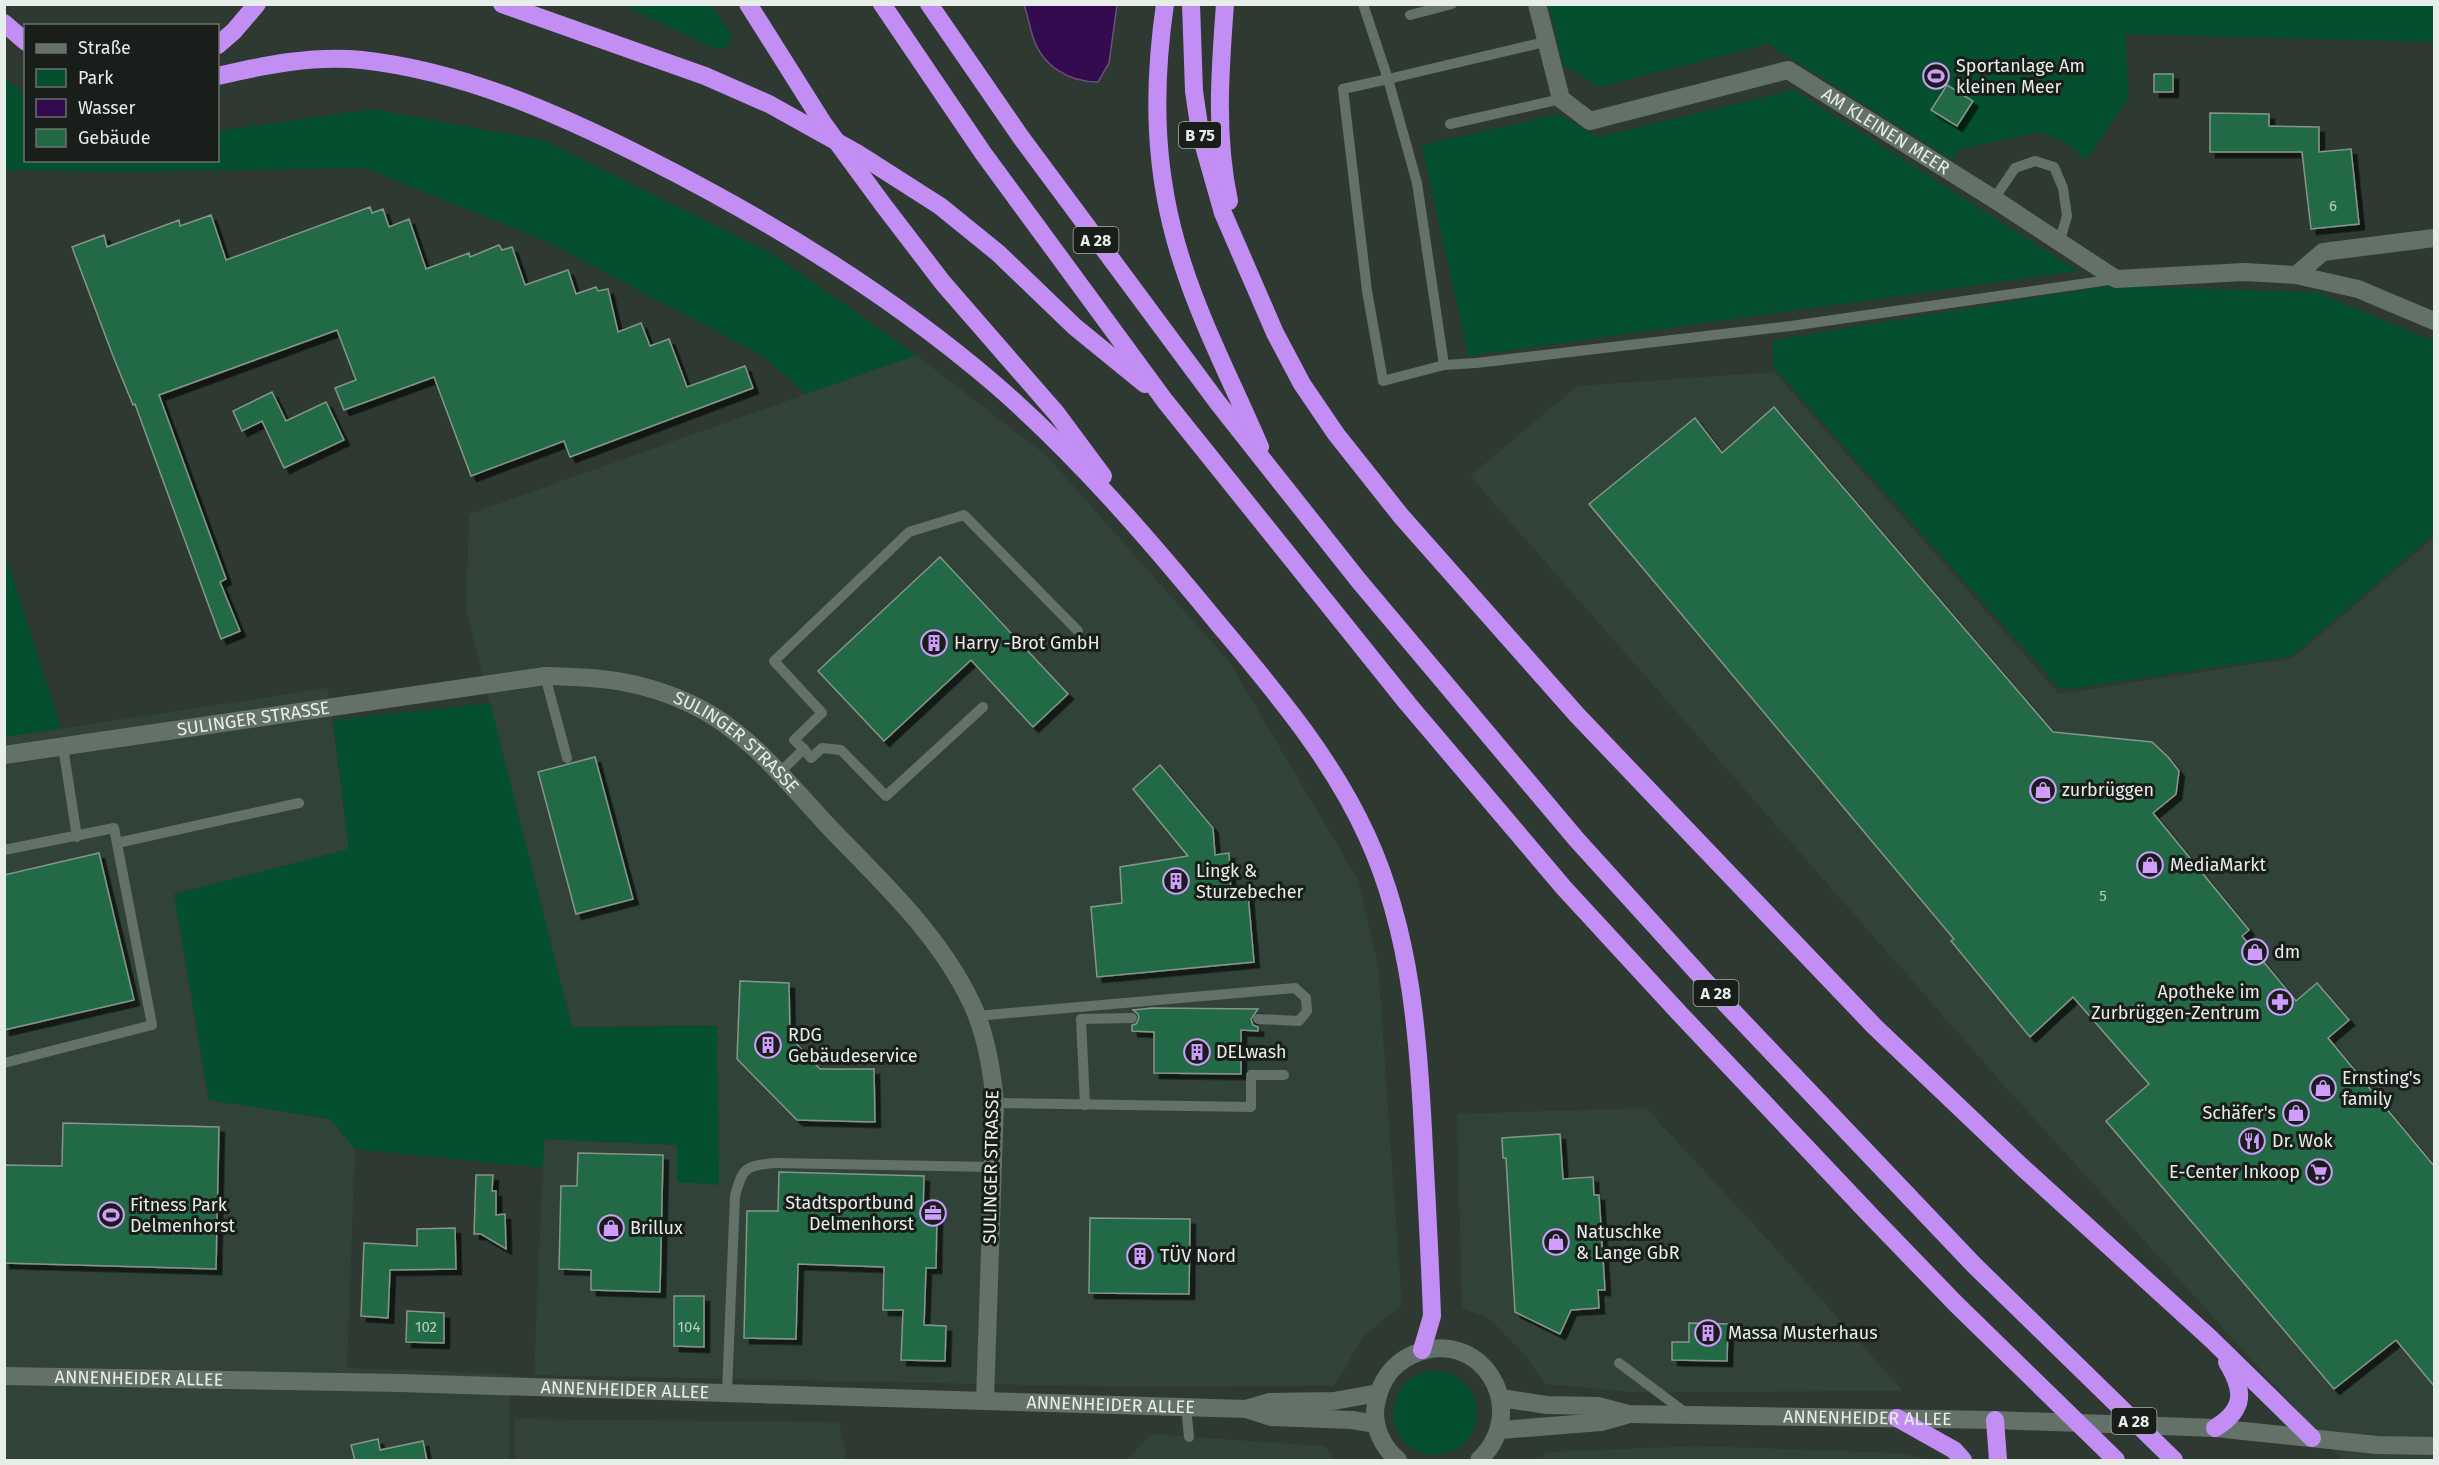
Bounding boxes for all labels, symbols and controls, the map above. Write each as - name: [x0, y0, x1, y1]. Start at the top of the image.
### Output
- legend: [24, 24, 219, 162]
- text: Straße: [78, 37, 131, 59]
- place label: Sportanlage Am kleinen Meer: [1956, 55, 2085, 98]
- sports icon: Sportanlage Am kleinen Meer: [1921, 61, 1951, 91]
- text: Park: [78, 67, 114, 89]
- street label: AM KLEINEN MEER: [1818, 83, 1954, 179]
- text: Wasser: [78, 97, 135, 119]
- road number: B 75: [1179, 122, 1221, 148]
- text: Gebäude: [78, 127, 151, 149]
- house number: 6: [2329, 197, 2337, 215]
- road number: A 28: [1074, 227, 1118, 253]
- building icon: Harry -Brot GmbH: [919, 628, 949, 658]
- place label: Harry -Brot GmbH: [954, 632, 1100, 654]
- street label: SULINGER STRASSE: [670, 687, 804, 798]
- street label: SULINGER STRASSE: [176, 697, 331, 741]
- shop icon: zurbrüggen: [2028, 775, 2058, 805]
- place label: zurbrüggen: [2062, 779, 2154, 801]
- shop icon: MediaMarkt: [2135, 850, 2165, 880]
- place label: MediaMarkt: [2170, 854, 2266, 876]
- place label: Lingk & Sturzebecher: [1196, 860, 1304, 903]
- building icon: Lingk & Sturzebecher: [1161, 866, 1191, 896]
- house number: 5: [2099, 887, 2107, 905]
- shop icon: dm: [2240, 937, 2270, 967]
- place label: dm: [2274, 941, 2300, 963]
- road number: A 28: [1694, 980, 1738, 1006]
- place label: Apotheke im Zurbrüggen-Zentrum: [2091, 981, 2260, 1024]
- pharmacy icon: Apotheke im Zurbrüggen-Zentrum: [2265, 987, 2295, 1017]
- place label: RDG Gebäudeservice: [788, 1024, 918, 1067]
- building icon: RDG Gebäudeservice: [753, 1030, 783, 1060]
- building icon: DELwash: [1182, 1037, 1212, 1067]
- place label: DELwash: [1216, 1041, 1287, 1063]
- place label: Ernsting's family: [2342, 1067, 2421, 1110]
- shop icon: Ernsting's family: [2308, 1073, 2338, 1103]
- street label: SULINGER STRASSE: [979, 1090, 1003, 1244]
- shop icon: Schäfer's: [2281, 1098, 2311, 1128]
- place label: Schäfer's: [2202, 1102, 2276, 1124]
- restaurant icon: Dr. Wok: [2237, 1126, 2267, 1156]
- place label: Dr. Wok: [2272, 1130, 2333, 1152]
- supermarket icon: E-Center Inkoop: [2304, 1157, 2334, 1187]
- place label: E-Center Inkoop: [2169, 1161, 2300, 1183]
- place label: Stadtsportbund Delmenhorst: [785, 1192, 914, 1235]
- place label: Fitness Park Delmenhorst: [130, 1194, 236, 1237]
- office icon: Stadtsportbund Delmenhorst: [918, 1198, 948, 1228]
- sports icon: Fitness Park Delmenhorst: [96, 1200, 126, 1230]
- shop icon: Brillux: [596, 1213, 626, 1243]
- place label: Brillux: [630, 1217, 683, 1239]
- place label: Natuschke & Lange GbR: [1576, 1221, 1680, 1264]
- shop icon: Natuschke & Lange GbR: [1541, 1227, 1571, 1257]
- building icon: TÜV Nord: [1125, 1241, 1155, 1271]
- place label: TÜV Nord: [1160, 1245, 1236, 1267]
- house number: 102: [415, 1318, 437, 1336]
- house number: 104: [678, 1318, 700, 1336]
- building icon: Massa Musterhaus: [1693, 1318, 1723, 1348]
- place label: Massa Musterhaus: [1728, 1322, 1878, 1344]
- street label: ANNENHEIDER ALLEE: [55, 1366, 223, 1391]
- street label: ANNENHEIDER ALLEE: [540, 1376, 709, 1403]
- street label: ANNENHEIDER ALLEE: [1026, 1391, 1195, 1418]
- street label: ANNENHEIDER ALLEE: [1783, 1406, 1952, 1430]
- road number: A 28: [2112, 1408, 2156, 1434]

